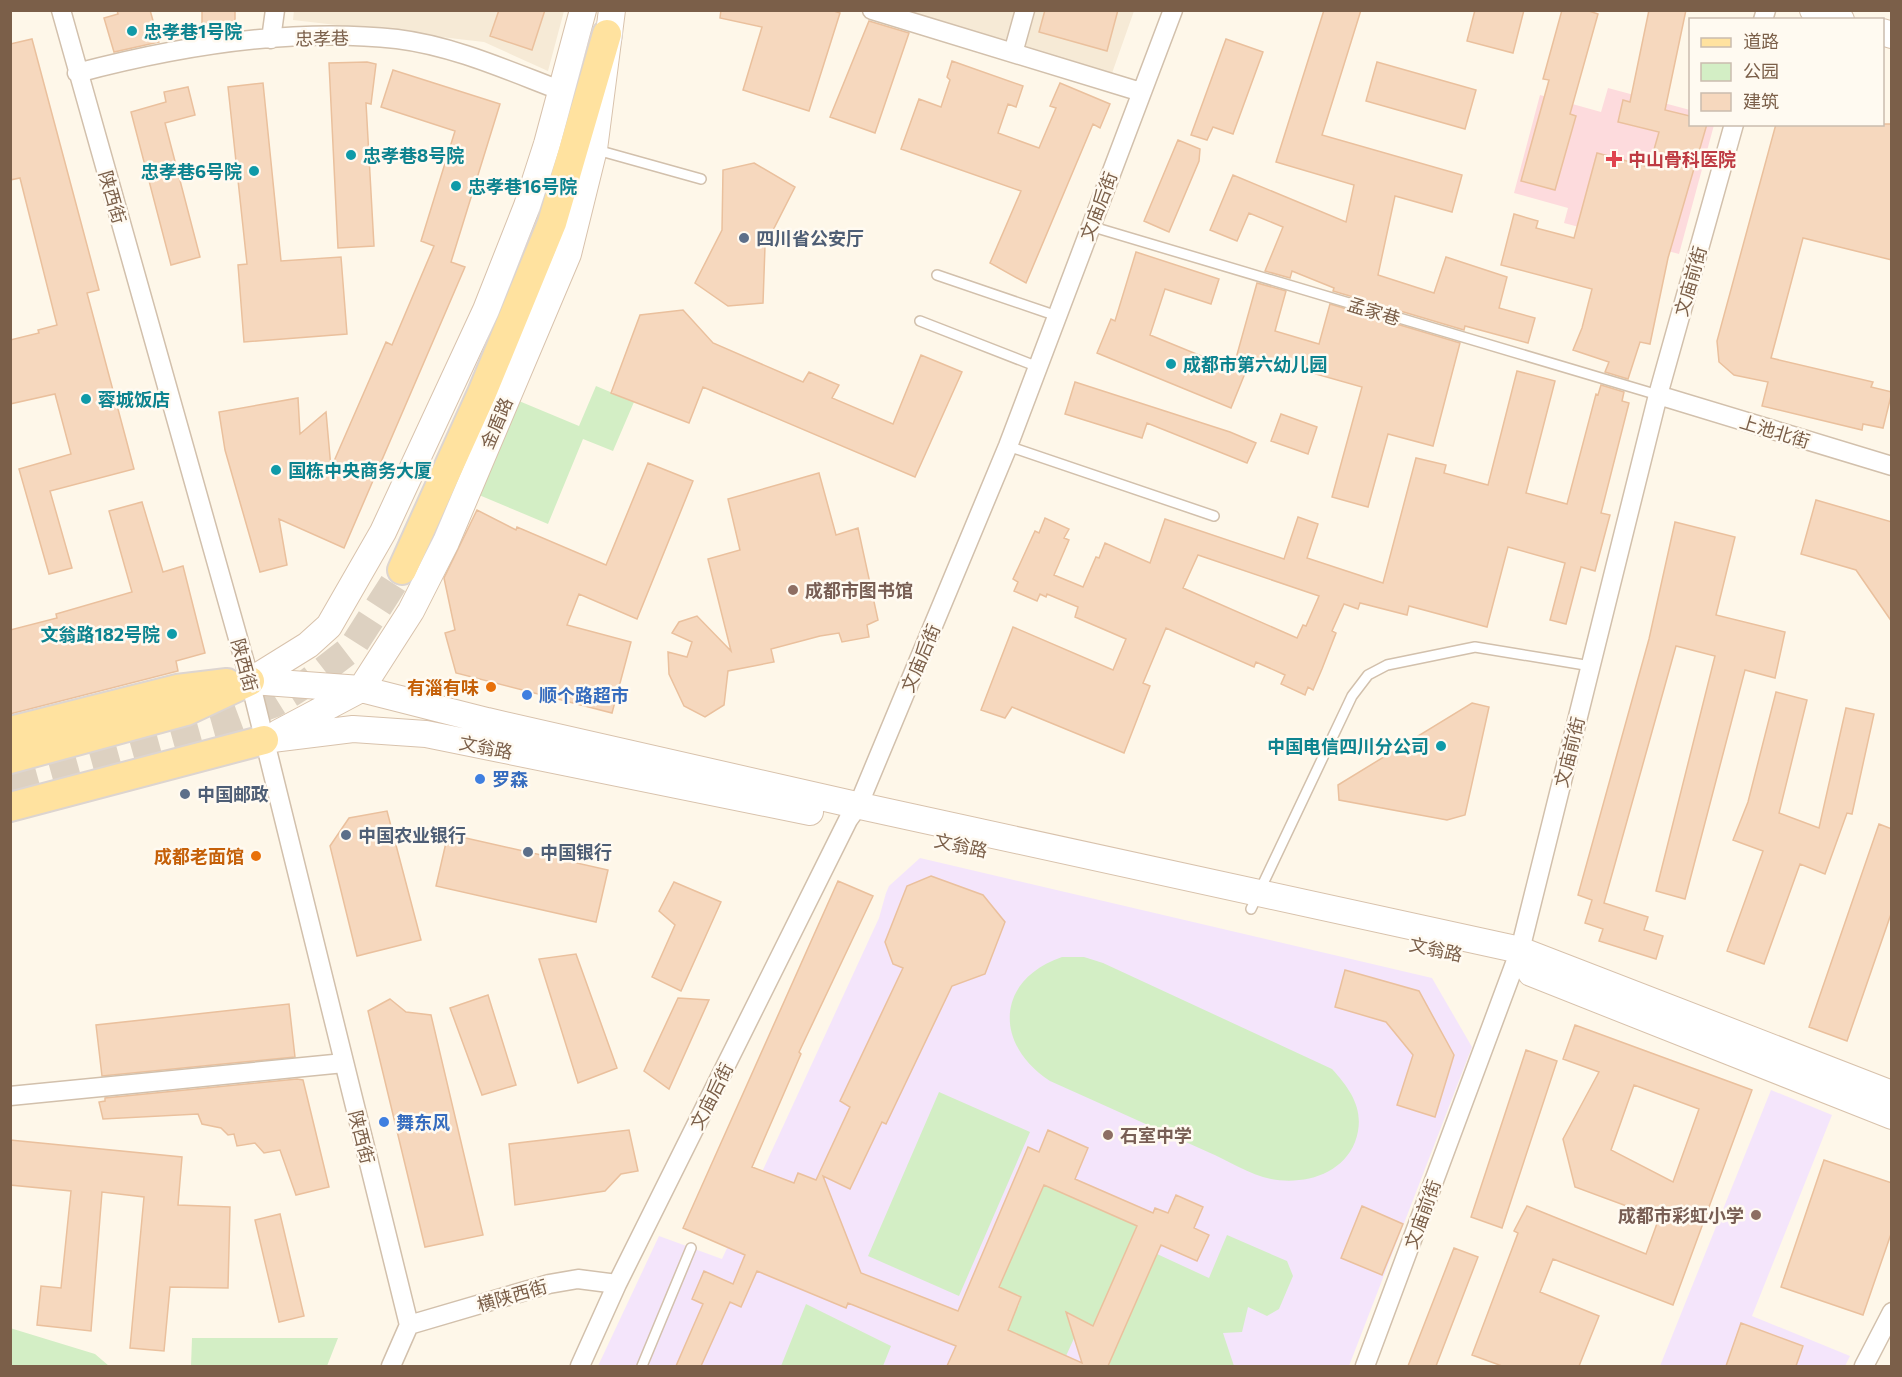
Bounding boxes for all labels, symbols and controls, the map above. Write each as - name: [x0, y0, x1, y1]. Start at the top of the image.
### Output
- legend: [1689, 18, 1884, 126]
- place label: 忠孝巷1号院: [144, 20, 242, 42]
- marker: 忠孝巷1号院: [125, 24, 139, 38]
- street label: 忠孝巷: [295, 27, 349, 49]
- text: 道路: [1743, 30, 1779, 52]
- text: 公园: [1743, 60, 1779, 82]
- text: 建筑: [1743, 90, 1779, 112]
- place label: 忠孝巷8号院: [363, 144, 464, 166]
- marker: 忠孝巷8号院: [344, 148, 358, 162]
- place label: 中山骨科医院: [1628, 148, 1736, 170]
- marker: 中山骨科医院: [1605, 150, 1623, 168]
- place label: 忠孝巷6号院: [141, 160, 242, 182]
- marker: 忠孝巷6号院: [247, 164, 261, 178]
- street label: 陕西街: [95, 168, 131, 226]
- street label: 文庙后街: [1075, 168, 1121, 244]
- place label: 忠孝巷16号院: [468, 175, 577, 197]
- marker: 忠孝巷16号院: [449, 179, 463, 193]
- place label: 四川省公安厅: [756, 227, 864, 249]
- marker: 四川省公安厅: [737, 231, 751, 245]
- street label: 文庙前街: [1670, 243, 1710, 319]
- street label: 孟家巷: [1345, 293, 1403, 329]
- place label: 成都市第六幼儿园: [1183, 353, 1327, 375]
- marker: 成都市第六幼儿园: [1164, 357, 1178, 371]
- place label: 蓉城饭店: [97, 388, 170, 410]
- marker: 蓉城饭店: [79, 392, 93, 406]
- street label: 金盾路: [475, 394, 517, 452]
- street label: 上池北街: [1737, 410, 1813, 452]
- place label: 国栋中央商务大厦: [288, 459, 432, 481]
- marker: 国栋中央商务大厦: [269, 463, 283, 477]
- place label: 成都市图书馆: [805, 579, 913, 601]
- marker: 成都市图书馆: [786, 583, 800, 597]
- street label: 文庙后街: [896, 621, 944, 695]
- place label: 文翁路182号院: [41, 623, 160, 645]
- marker: 文翁路182号院: [165, 627, 179, 641]
- street label: 陕西街: [227, 636, 263, 694]
- place label: 有淄有味: [407, 676, 479, 698]
- marker: 有淄有味: [484, 680, 498, 694]
- place label: 顺个路超市: [539, 684, 629, 706]
- marker: 顺个路超市: [520, 688, 534, 702]
- street label: 文庙前街: [1550, 714, 1588, 790]
- street label: 文翁路: [457, 731, 515, 763]
- place label: 中国电信四川分公司: [1267, 735, 1429, 757]
- marker: 中国电信四川分公司: [1434, 739, 1448, 753]
- place label: 罗森: [492, 768, 528, 790]
- marker: 罗森: [473, 772, 487, 786]
- place label: 中国邮政: [197, 783, 269, 805]
- marker: 中国邮政: [178, 787, 192, 801]
- place label: 中国农业银行: [358, 824, 466, 846]
- marker: 中国农业银行: [339, 828, 353, 842]
- street label: 文翁路: [932, 829, 990, 861]
- place label: 中国银行: [540, 841, 612, 863]
- place label: 成都老面馆: [154, 845, 244, 867]
- marker: 中国银行: [521, 845, 535, 859]
- marker: 成都老面馆: [249, 849, 263, 863]
- street label: 文翁路: [1407, 933, 1465, 965]
- street label: 文庙后街: [685, 1059, 737, 1133]
- street label: 陕西街: [345, 1108, 379, 1166]
- place label: 舞东风: [396, 1111, 450, 1133]
- marker: 舞东风: [377, 1115, 391, 1129]
- place label: 石室中学: [1120, 1124, 1192, 1146]
- marker: 石室中学: [1101, 1128, 1115, 1142]
- street label: 文庙前街: [1399, 1176, 1445, 1252]
- place label: 成都市彩虹小学: [1618, 1204, 1744, 1226]
- marker: 成都市彩虹小学: [1749, 1208, 1763, 1222]
- street label: 横陕西街: [474, 1275, 550, 1315]

